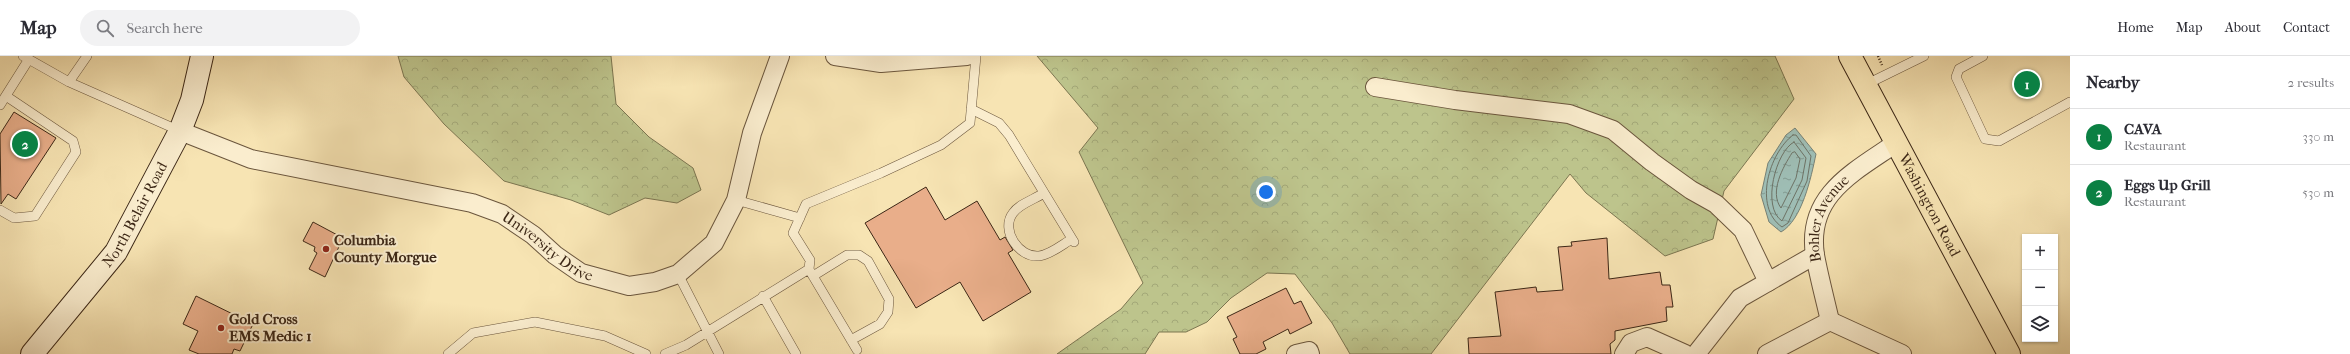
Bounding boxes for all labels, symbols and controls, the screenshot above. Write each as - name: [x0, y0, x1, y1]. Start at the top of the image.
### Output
- search box: [80, 10, 360, 46]
- text: Map: [20, 17, 56, 39]
- icon: search: [94, 17, 116, 39]
- text: Search here: [126, 19, 203, 37]
- text: Home: [2117, 19, 2154, 36]
- text: Map: [2176, 19, 2203, 36]
- text: About: [2225, 19, 2261, 36]
- text: Contact: [2283, 19, 2330, 36]
- pin: 1: [2014, 69, 2040, 99]
- text: Nearby: [2086, 72, 2140, 92]
- text: 2 results: [2288, 75, 2334, 90]
- text: CAVA: [2124, 120, 2162, 138]
- pin: 2: [12, 129, 38, 159]
- text: 1: [2097, 129, 2101, 144]
- text: 330 m: [2303, 129, 2334, 144]
- text: Restaurant: [2124, 138, 2186, 153]
- street label: Washington Road: [1894, 150, 1965, 260]
- street label: North Belair Road: [98, 158, 171, 271]
- street label: Bohler Avenue: [1805, 171, 1853, 264]
- text: Eggs Up Grill: [2124, 176, 2211, 194]
- your location: [1256, 182, 1276, 202]
- text: 2: [2096, 185, 2102, 200]
- text: 530 m: [2302, 185, 2334, 200]
- text: Restaurant: [2124, 194, 2186, 209]
- street label: University Drive: [499, 208, 595, 285]
- place label: Columbia County Morgue: [334, 231, 437, 266]
- map controls: [2022, 234, 2058, 342]
- button: +: [2022, 234, 2058, 270]
- marker: Columbia County Morgue: [321, 244, 331, 254]
- button: −: [2022, 270, 2058, 306]
- button: layers: [2022, 306, 2058, 342]
- place label: Gold Cross EMS Medic 1: [229, 310, 312, 345]
- marker: Gold Cross EMS Medic 1: [216, 323, 226, 333]

